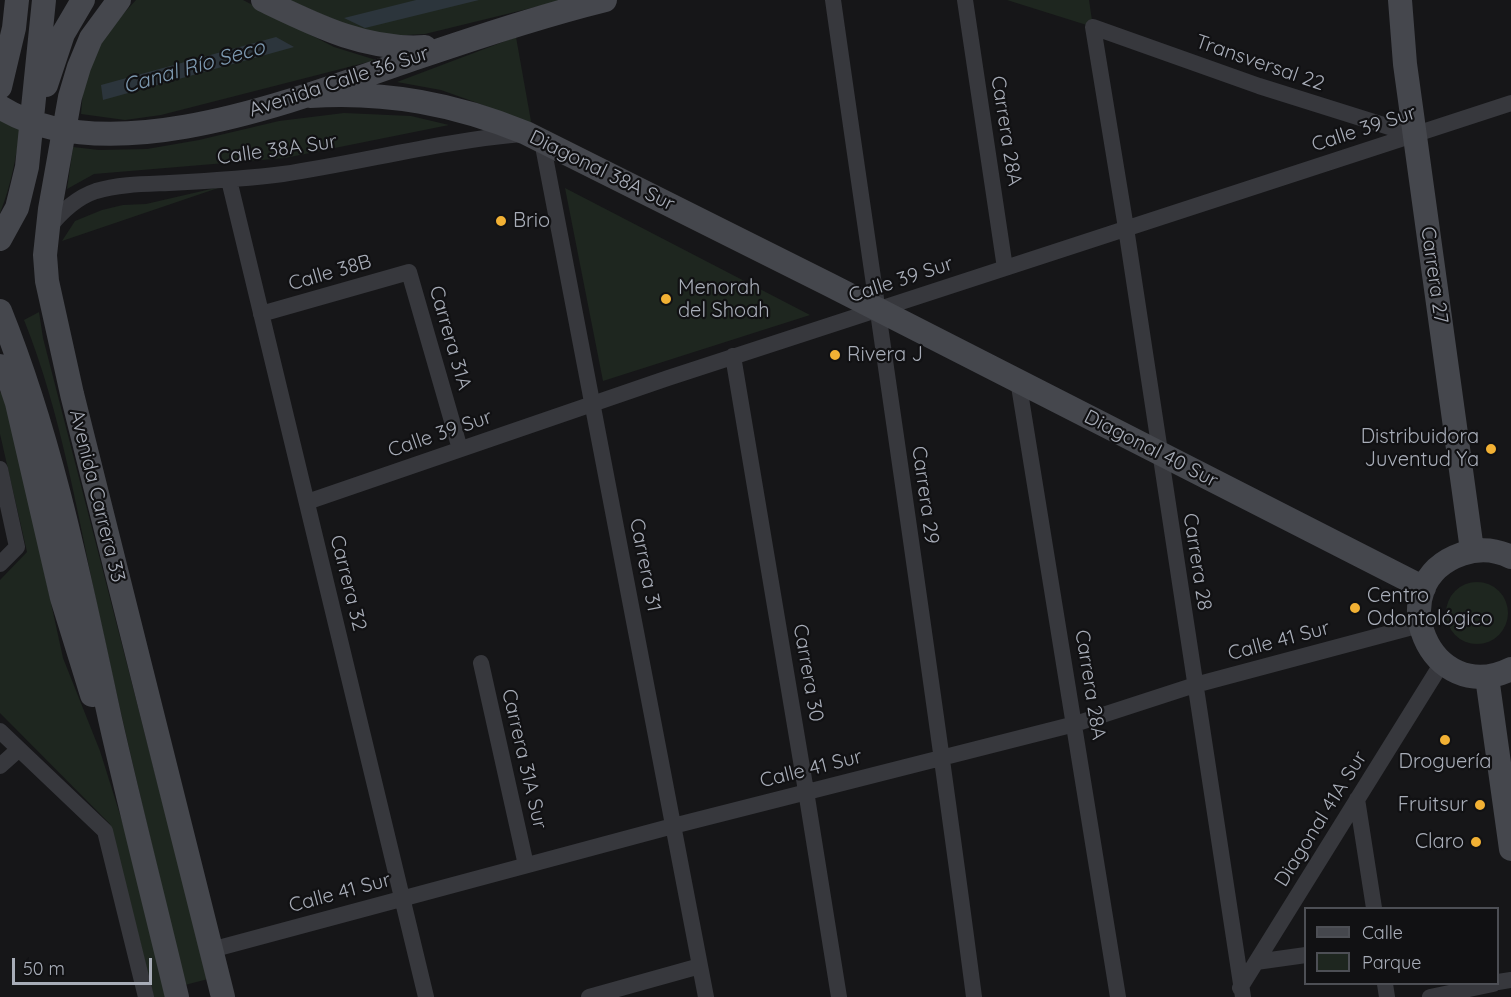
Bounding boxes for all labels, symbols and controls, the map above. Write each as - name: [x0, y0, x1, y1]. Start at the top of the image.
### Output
- street label: Transversal 22: [1192, 30, 1328, 96]
- water label: Canal Río Seco: [120, 35, 268, 99]
- street label: Avenida Calle 36 Sur: [246, 42, 432, 122]
- street label: Carrera 28A: [985, 74, 1027, 188]
- street label: Calle 39 Sur: [1309, 101, 1419, 157]
- street label: Diagonal 38A Sur: [525, 125, 679, 217]
- street label: Calle 38A Sur: [215, 130, 339, 170]
- place label: Brio: [513, 209, 550, 233]
- marker: Brio: [494, 214, 508, 228]
- street label: Carrera 27: [1415, 225, 1453, 325]
- street label: Calle 38B: [286, 250, 374, 296]
- street label: Calle 39 Sur: [846, 252, 956, 308]
- place label: Menorah del Shoah: [678, 276, 770, 323]
- street label: Carrera 31A: [424, 283, 476, 393]
- marker: Menorah del Shoah: [659, 292, 673, 306]
- place label: Rivera J: [847, 343, 923, 367]
- marker: Rivera J: [828, 348, 842, 362]
- street label: Calle 39 Sur: [385, 405, 495, 463]
- street label: Diagonal 40 Sur: [1080, 405, 1222, 493]
- street label: Avenida Carrera 33: [64, 407, 130, 585]
- place label: Distribuidora Juventud Ya: [1361, 425, 1479, 472]
- marker: Distribuidora Juventud Ya: [1484, 442, 1498, 456]
- street label: Carrera 29: [906, 444, 944, 546]
- street label: Carrera 28: [1177, 512, 1217, 612]
- street label: Carrera 31: [624, 516, 666, 614]
- street label: Carrera 32: [324, 533, 372, 633]
- place label: Centro Odontológico: [1367, 584, 1493, 631]
- marker: Centro Odontológico: [1348, 601, 1362, 615]
- street label: Calle 41 Sur: [1225, 616, 1333, 666]
- street label: Carrera 30: [788, 622, 828, 724]
- street label: Carrera 28A: [1069, 628, 1111, 742]
- street label: Carrera 31A Sur: [496, 687, 552, 831]
- marker: Droguería: [1438, 733, 1452, 747]
- street label: Calle 41 Sur: [757, 745, 865, 793]
- street label: Diagonal 41A Sur: [1270, 747, 1372, 891]
- place label: Droguería: [1399, 750, 1491, 774]
- place label: Fruitsur: [1398, 793, 1468, 817]
- marker: Fruitsur: [1473, 798, 1487, 812]
- place label: Claro: [1415, 830, 1464, 854]
- marker: Claro: [1469, 835, 1483, 849]
- street label: Calle 41 Sur: [286, 868, 394, 918]
- legend: [1304, 907, 1499, 985]
- text: Calle: [1362, 921, 1403, 944]
- scale bar: [15, 946, 154, 984]
- text: Parque: [1362, 951, 1421, 974]
- text: 50 m: [23, 957, 65, 980]

